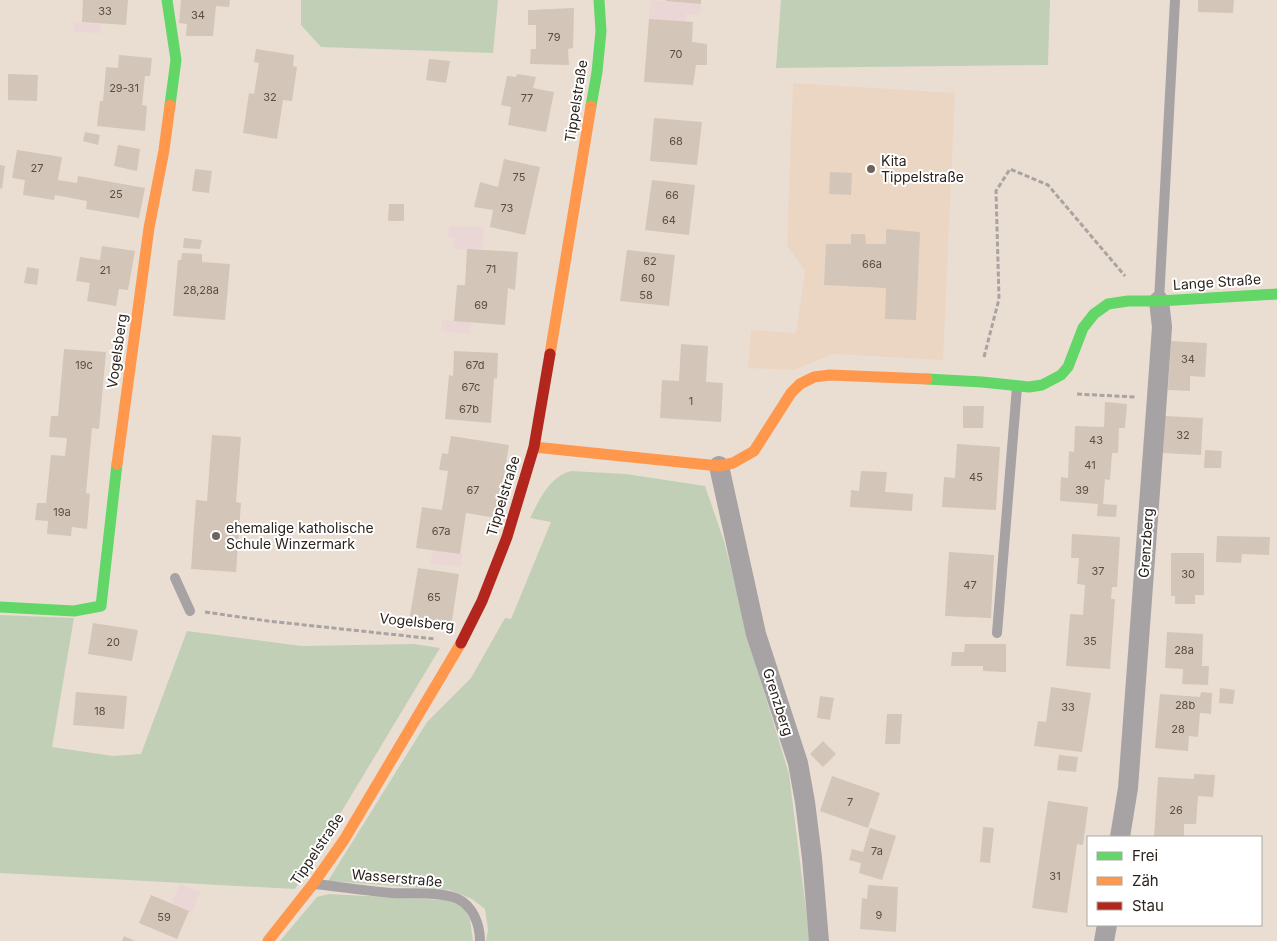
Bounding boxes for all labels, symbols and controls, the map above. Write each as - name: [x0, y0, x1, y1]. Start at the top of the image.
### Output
- house number: 33: [98, 4, 112, 18]
- house number: 34: [191, 8, 205, 22]
- house number: 79: [548, 30, 561, 44]
- house number: 70: [670, 47, 683, 61]
- street label: Tippelstraße: [561, 59, 590, 143]
- house number: 29-31: [109, 81, 139, 95]
- house number: 32: [263, 90, 277, 104]
- house number: 77: [521, 91, 533, 105]
- house number: 68: [669, 134, 683, 148]
- place label: Kita Tippelstraße: [881, 152, 964, 185]
- house number: 27: [31, 161, 43, 175]
- marker: Kita Tippelstraße: [865, 163, 877, 175]
- house number: 75: [513, 170, 526, 184]
- house number: 25: [109, 187, 123, 201]
- house number: 66: [665, 188, 679, 202]
- house number: 73: [501, 201, 514, 215]
- house number: 64: [662, 213, 676, 227]
- house number: 62: [643, 254, 657, 268]
- house number: 66a: [862, 257, 882, 271]
- house number: 71: [486, 262, 496, 276]
- house number: 21: [99, 263, 111, 277]
- street label: Lange Straße: [1172, 270, 1262, 293]
- house number: 60: [641, 271, 655, 285]
- house number: 28,28a: [183, 283, 219, 297]
- house number: 58: [639, 288, 653, 302]
- house number: 69: [474, 298, 488, 312]
- street label: Vogelsberg: [103, 312, 130, 389]
- house number: 34: [1181, 352, 1195, 366]
- house number: 19c: [75, 358, 93, 372]
- house number: 67d: [465, 358, 485, 372]
- house number: 67c: [462, 380, 480, 394]
- house number: 1: [689, 394, 693, 408]
- house number: 67b: [459, 402, 479, 416]
- house number: 32: [1176, 428, 1190, 442]
- house number: 43: [1089, 433, 1103, 447]
- street label: Tippelstraße: [482, 454, 523, 538]
- house number: 41: [1084, 458, 1096, 472]
- house number: 45: [969, 470, 983, 484]
- house number: 67: [466, 483, 480, 497]
- house number: 39: [1075, 483, 1089, 497]
- house number: 19a: [53, 505, 71, 519]
- street label: Grenzberg: [1135, 507, 1156, 578]
- place label: ehemalige katholische Schule Winzermark: [226, 519, 374, 552]
- house number: 67a: [432, 524, 450, 538]
- marker: ehemalige katholische Schule Winzermark: [210, 530, 222, 542]
- house number: 37: [1091, 564, 1105, 578]
- house number: 30: [1181, 567, 1195, 581]
- house number: 47: [963, 578, 977, 592]
- house number: 65: [427, 590, 441, 604]
- street label: Vogelsberg: [379, 609, 455, 634]
- house number: 35: [1083, 634, 1097, 648]
- house number: 20: [106, 635, 120, 649]
- house number: 28a: [1174, 643, 1194, 657]
- street label: Grenzberg: [760, 666, 797, 738]
- house number: 28b: [1175, 698, 1195, 712]
- house number: 33: [1061, 700, 1075, 714]
- house number: 18: [94, 704, 106, 718]
- house number: 28: [1171, 722, 1185, 736]
- house number: 7: [847, 795, 853, 809]
- house number: 26: [1169, 803, 1183, 817]
- street label: Tippelstraße: [286, 810, 347, 888]
- legend: [1087, 836, 1262, 926]
- house number: 7a: [871, 844, 883, 858]
- text: Frei: [1132, 846, 1158, 865]
- street label: Wasserstraße: [351, 865, 443, 890]
- house number: 31: [1049, 869, 1061, 883]
- text: Zäh: [1132, 871, 1159, 890]
- text: Stau: [1132, 896, 1164, 915]
- house number: 9: [876, 908, 883, 922]
- house number: 59: [157, 910, 171, 924]

